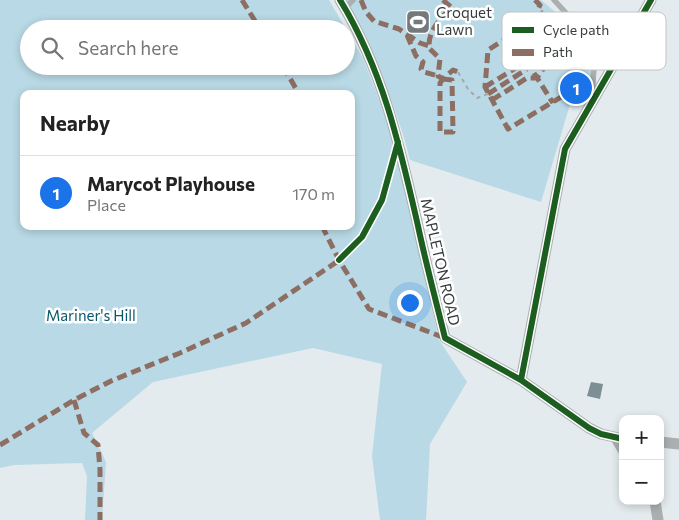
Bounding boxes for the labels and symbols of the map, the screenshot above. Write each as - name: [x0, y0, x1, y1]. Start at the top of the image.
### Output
- place label: Croquet Lawn: [436, 3, 492, 38]
- sports icon: Croquet Lawn: [405, 9, 431, 35]
- legend: [502, 12, 666, 70]
- text: Cycle path: [543, 21, 609, 38]
- text: Path: [543, 43, 573, 60]
- pin: 1: [560, 69, 592, 107]
- street label: MAPLETON ROAD: [418, 196, 464, 327]
- your location: [397, 290, 423, 316]
- park label: Mariner's Hill: [46, 306, 136, 324]

